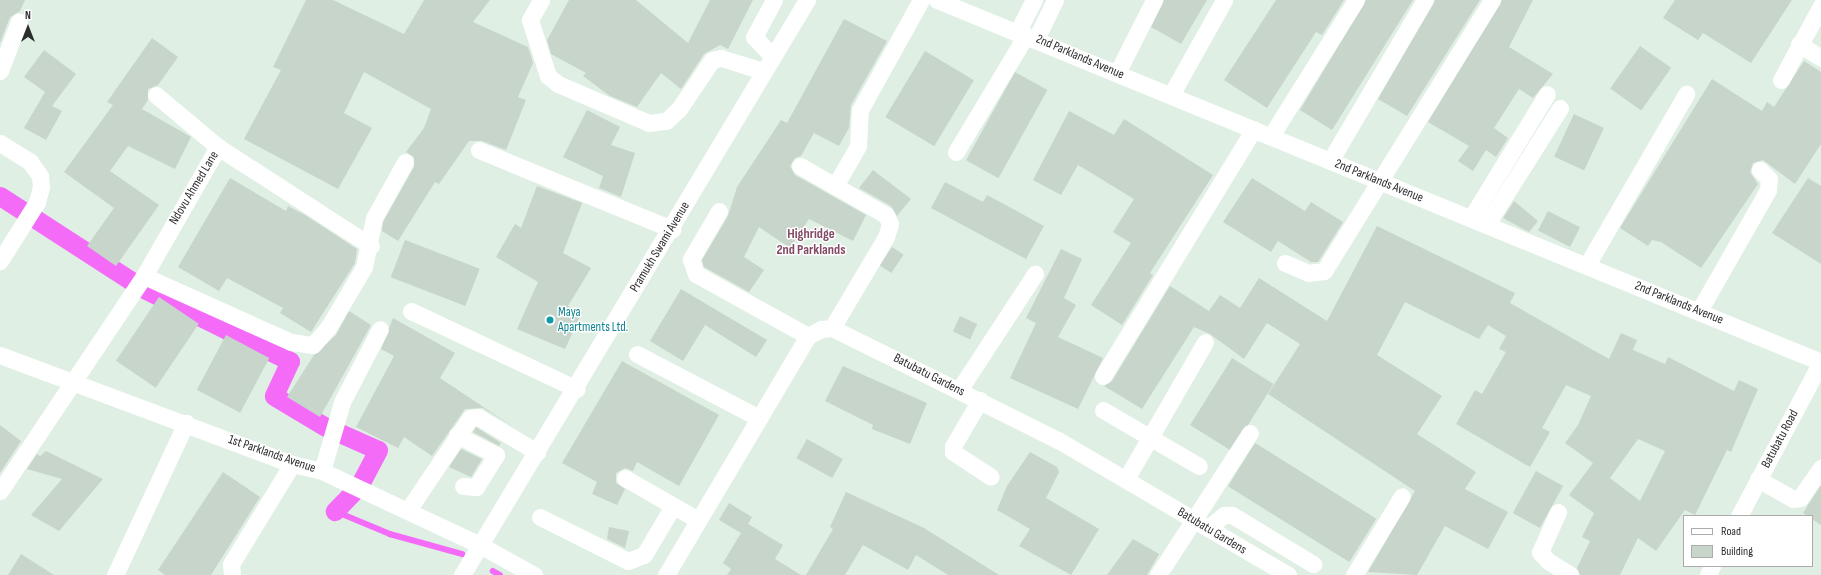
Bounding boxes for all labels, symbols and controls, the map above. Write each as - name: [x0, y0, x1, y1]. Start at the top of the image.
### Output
- north arrow: [8, 8, 48, 48]
- text: N: [25, 9, 31, 22]
- street label: 2nd Parklands Avenue: [1034, 31, 1126, 83]
- street label: Ndovu Ahmed Lane: [166, 148, 222, 228]
- street label: 2nd Parklands Avenue: [1332, 156, 1426, 206]
- street label: Pramukh Swami Avenue: [627, 199, 693, 295]
- district label: Highridge 2nd Parklands: [776, 226, 846, 258]
- street label: 2nd Parklands Avenue: [1632, 278, 1726, 328]
- place label: Maya Apartments Ltd.: [558, 305, 628, 336]
- marker: Maya Apartments Ltd.: [545, 315, 555, 325]
- street label: Batubatu Gardens: [891, 350, 967, 400]
- street label: Batubatu Road: [1758, 407, 1802, 471]
- street label: 1st Parklands Avenue: [226, 432, 318, 476]
- street label: Batubatu Gardens: [1175, 504, 1249, 558]
- legend: [1683, 515, 1813, 567]
- text: Road: [1721, 524, 1741, 539]
- text: Building: [1721, 544, 1753, 559]

